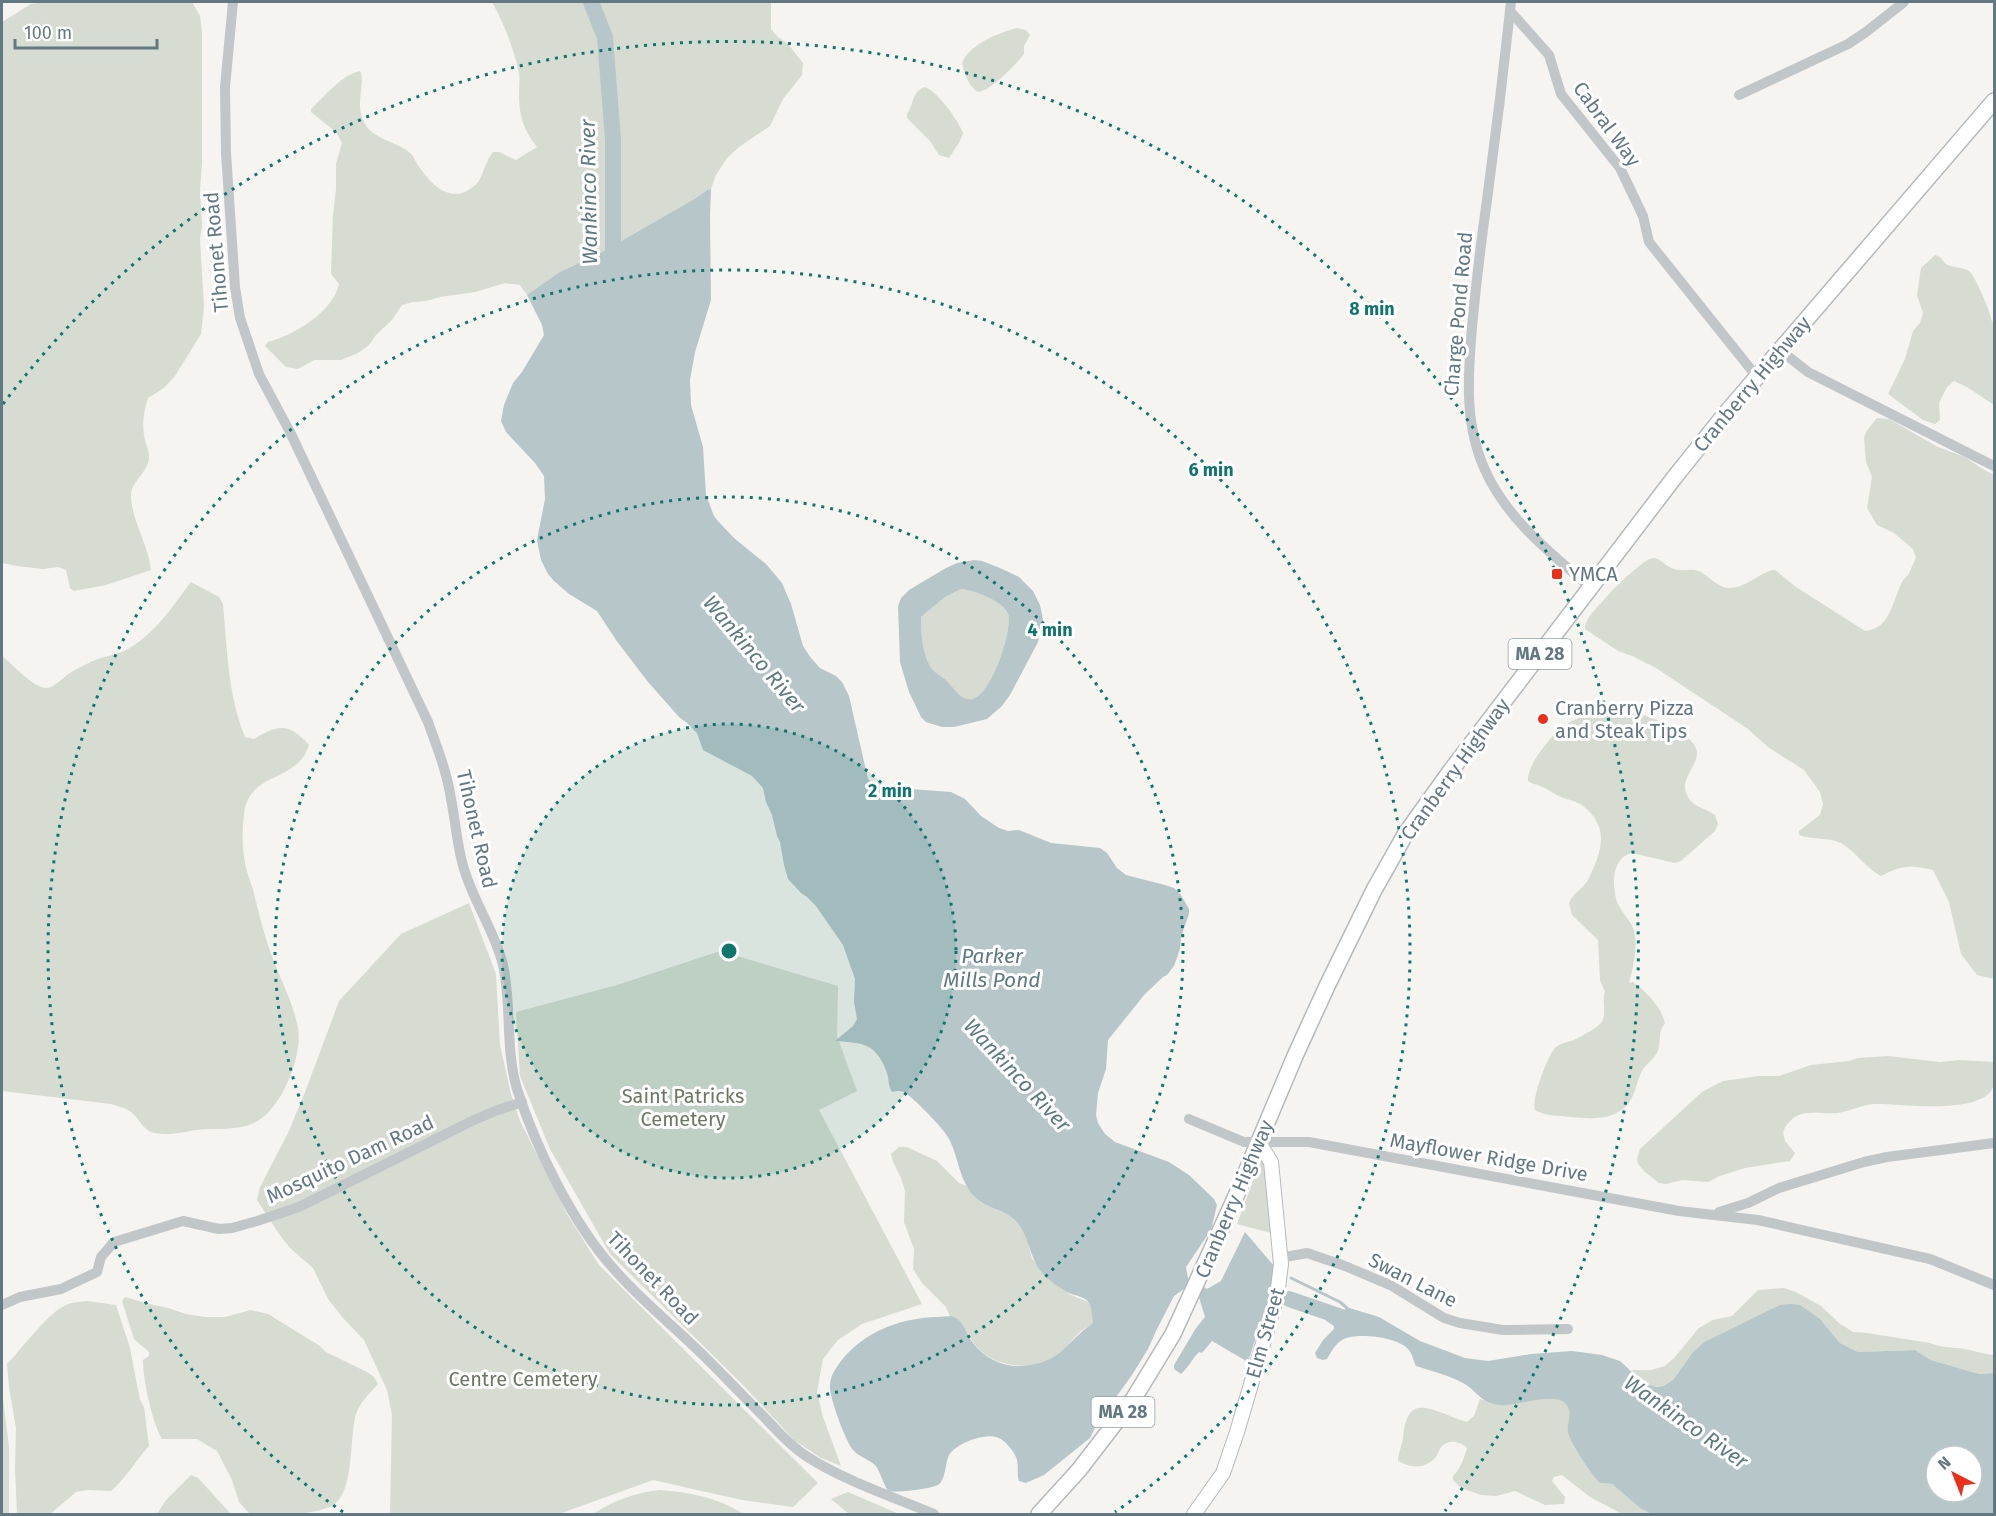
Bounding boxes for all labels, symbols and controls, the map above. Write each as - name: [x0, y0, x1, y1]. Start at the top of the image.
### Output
- scale bar: [15, 12, 158, 50]
- text: 100 m: [24, 22, 72, 44]
- street label: Cabral Way: [1568, 77, 1646, 171]
- water label: Wankinco River: [575, 118, 603, 265]
- street label: Tihonet Road: [199, 191, 233, 313]
- street label: Charge Pond Road: [1439, 231, 1477, 397]
- text: 8 min: [1349, 298, 1395, 320]
- street label: Cranberry Highway: [1688, 311, 1816, 457]
- text: 6 min: [1188, 459, 1234, 481]
- place label: YMCA: [1569, 562, 1618, 586]
- marker: YMCA: [1550, 567, 1564, 581]
- water label: Wankinco River: [697, 590, 811, 719]
- text: 4 min: [1027, 619, 1073, 641]
- road number: MA 28: [1508, 639, 1572, 669]
- street label: Cranberry Highway: [1395, 693, 1515, 845]
- place label: Cranberry Pizza and Steak Tips: [1555, 696, 1694, 743]
- marker: Cranberry Pizza and Steak Tips: [1536, 712, 1550, 726]
- street label: Tihonet Road: [452, 768, 502, 890]
- text: 2 min: [868, 780, 912, 802]
- centre of rings: [719, 941, 739, 961]
- water label: Parker Mills Pond: [943, 943, 1041, 993]
- water label: Wankinco River: [958, 1013, 1077, 1138]
- park label: Saint Patricks Cemetery: [622, 1084, 744, 1131]
- street label: Mosquito Dam Road: [263, 1110, 437, 1208]
- street label: Cranberry Highway: [1190, 1116, 1278, 1282]
- street label: Mayflower Ridge Drive: [1388, 1128, 1590, 1186]
- street label: Tihonet Road: [602, 1226, 704, 1330]
- street label: Swan Lane: [1365, 1247, 1461, 1313]
- street label: Elm Street: [1241, 1284, 1290, 1381]
- park label: Centre Cemetery: [448, 1367, 598, 1391]
- water label: Wankinco River: [1619, 1370, 1754, 1475]
- road number: MA 28: [1092, 1397, 1154, 1427]
- north arrow: [1924, 1444, 1984, 1504]
- text: N: [1934, 1453, 1955, 1474]

